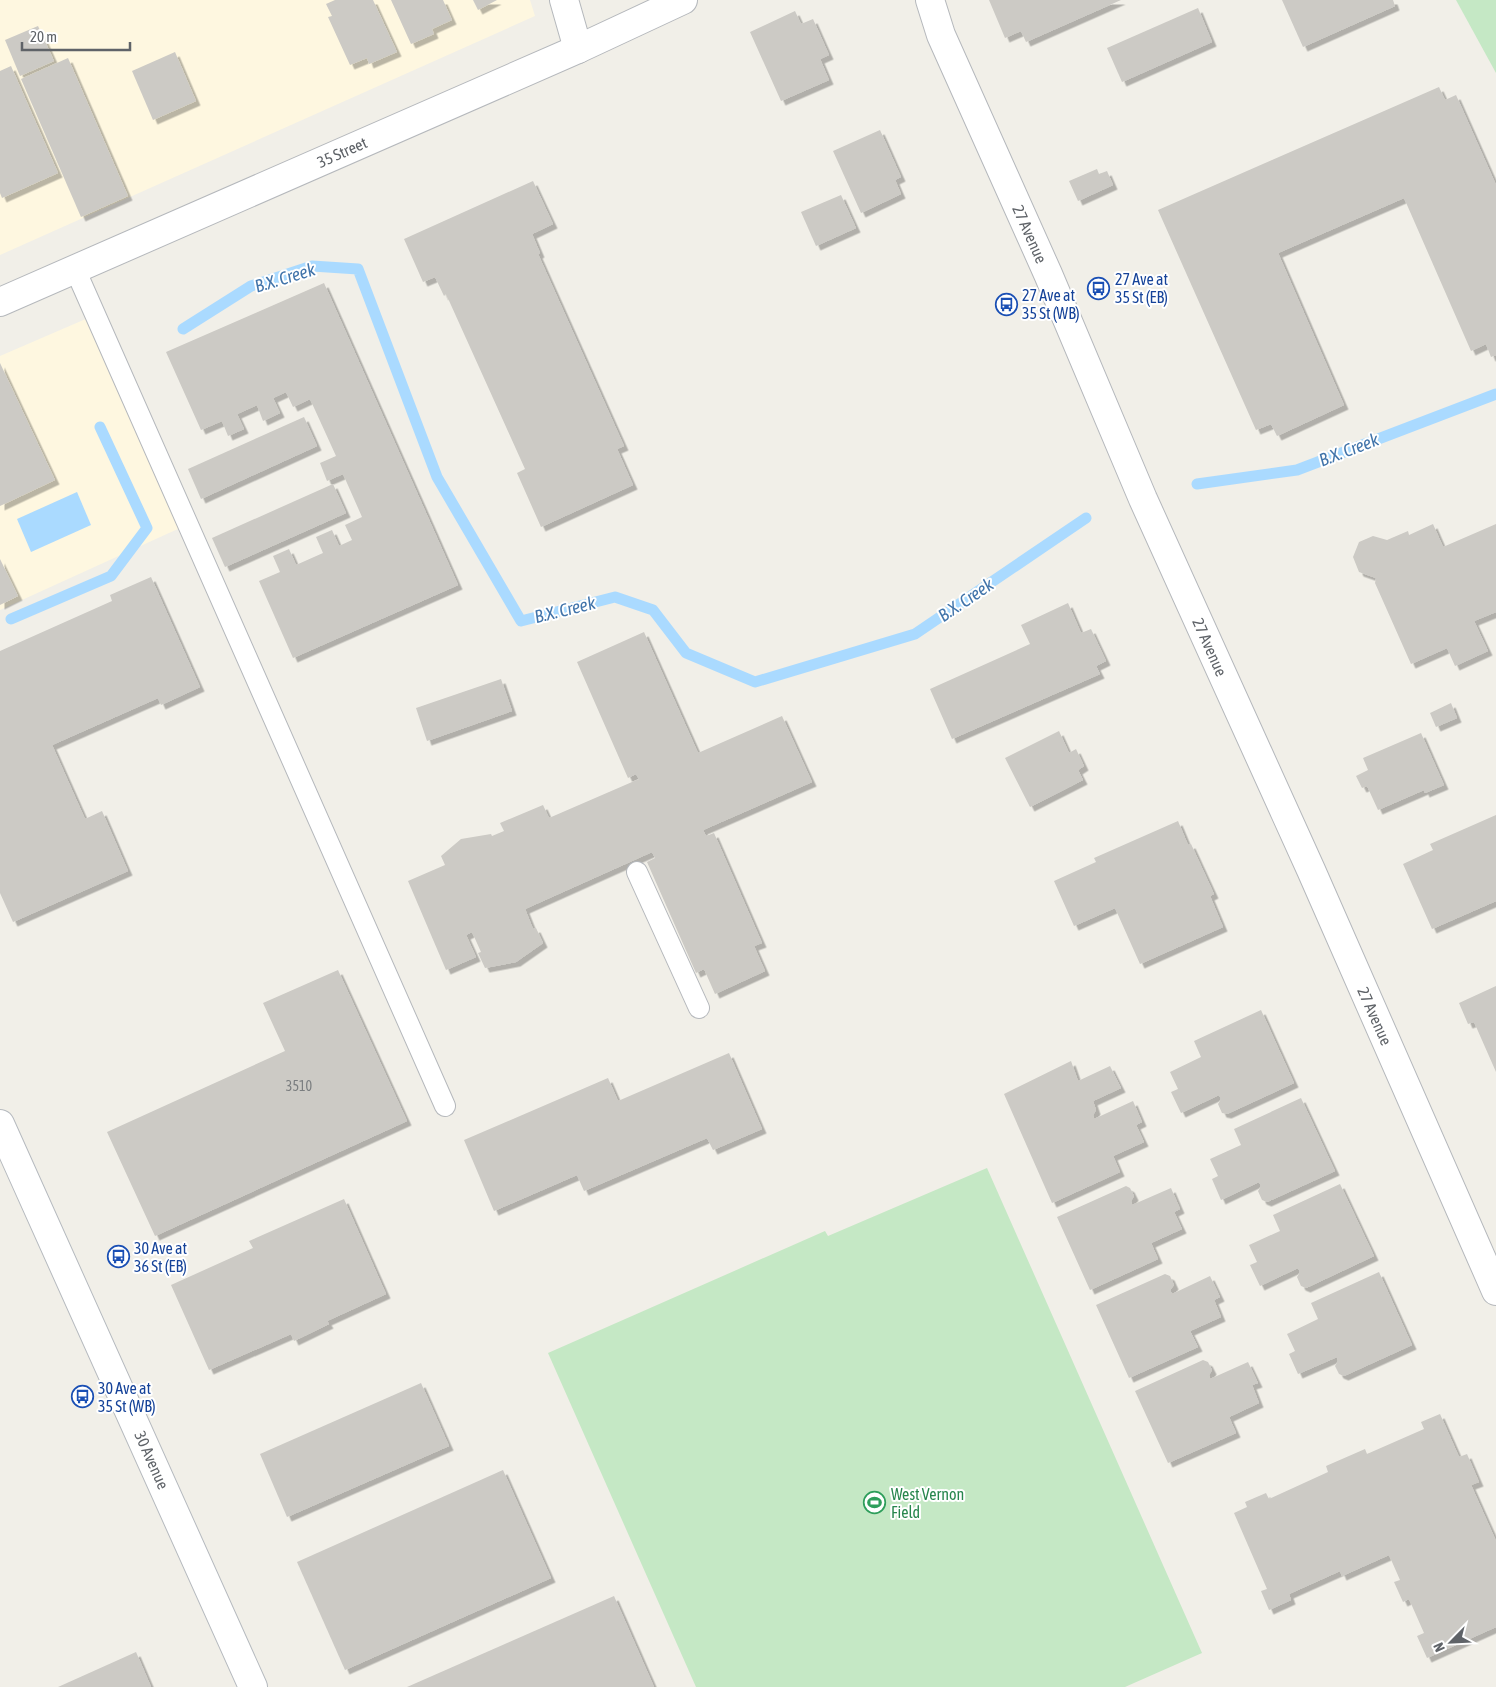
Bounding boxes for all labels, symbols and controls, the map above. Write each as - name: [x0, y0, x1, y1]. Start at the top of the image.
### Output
- scale bar: [22, 20, 130, 52]
- text: 20 m: [30, 28, 57, 45]
- street label: 35 Street: [314, 133, 370, 171]
- street label: 27 Avenue: [1009, 202, 1051, 266]
- water label: B.X. Creek: [252, 258, 319, 297]
- place label: 27 Ave at 35 St (EB): [1115, 270, 1168, 307]
- bus stop icon: 27 Ave at 35 St (EB): [1087, 276, 1111, 300]
- place label: 27 Ave at 35 St (WB): [1022, 286, 1080, 323]
- bus stop icon: 27 Ave at 35 St (WB): [994, 292, 1018, 316]
- water label: B.X. Creek: [1316, 428, 1383, 470]
- water label: B.X. Creek: [934, 573, 998, 626]
- water label: B.X. Creek: [532, 592, 599, 627]
- street label: 27 Avenue: [1189, 615, 1231, 679]
- street label: 27 Avenue: [1354, 984, 1396, 1048]
- house number: 3510: [286, 1078, 313, 1094]
- place label: 30 Ave at 36 St (EB): [134, 1239, 187, 1276]
- bus stop icon: 30 Ave at 36 St (EB): [106, 1245, 130, 1269]
- place label: 30 Ave at 35 St (WB): [98, 1379, 156, 1416]
- bus stop icon: 30 Ave at 35 St (WB): [70, 1385, 94, 1409]
- street label: 30 Avenue: [131, 1428, 173, 1492]
- place label: West Vernon Field: [891, 1485, 964, 1521]
- sports icon: West Vernon Field: [863, 1491, 887, 1515]
- north arrow: [1426, 1617, 1476, 1667]
- text: N: [1430, 1640, 1448, 1654]

